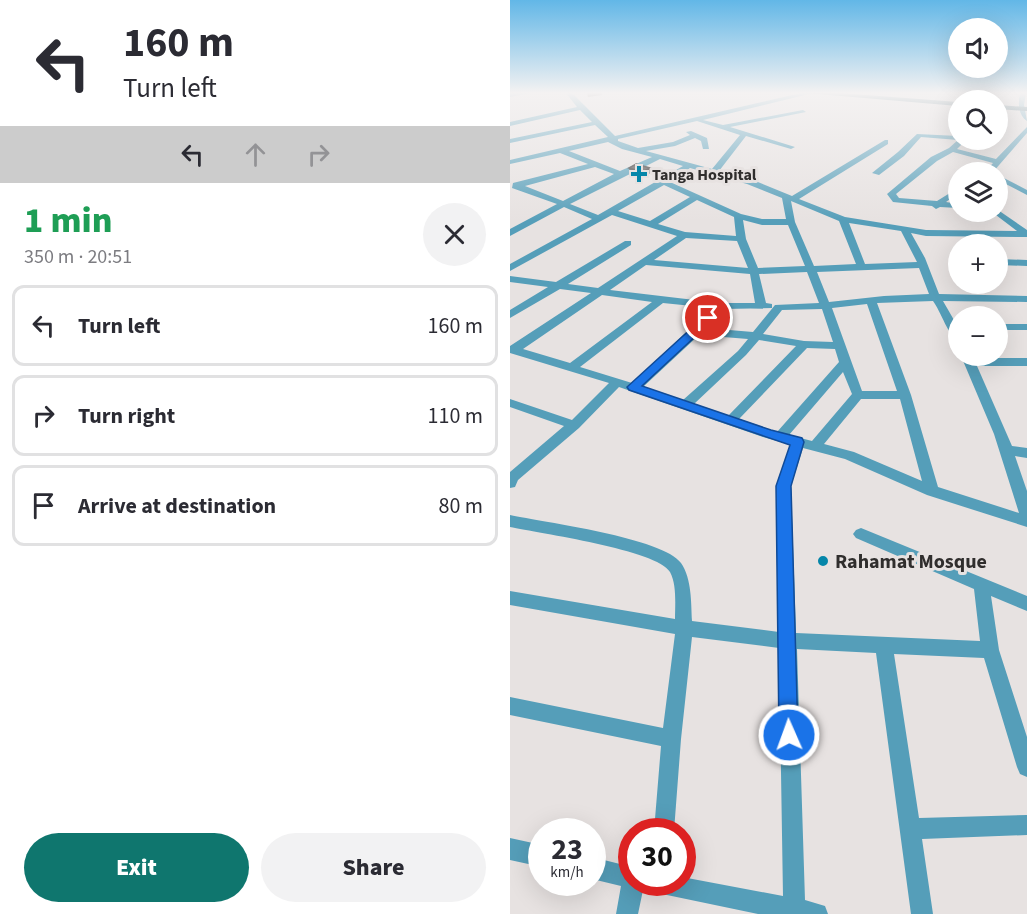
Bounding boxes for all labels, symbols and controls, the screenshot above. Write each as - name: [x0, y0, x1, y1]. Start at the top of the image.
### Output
- text: 160 m: [123, 13, 234, 73]
- map controls: [948, 18, 1008, 366]
- button: sound: [948, 18, 1008, 78]
- icon: left: [24, 24, 102, 102]
- text: Turn left: [123, 69, 217, 108]
- button: search: [948, 90, 1008, 150]
- icon: left: [176, 138, 209, 171]
- icon: ahead: [239, 138, 272, 171]
- icon: right: [302, 138, 335, 171]
- button: layers: [948, 162, 1008, 222]
- place label: Tanga Hospital: [652, 164, 757, 186]
- marker: Tanga Hospital: [630, 165, 648, 183]
- text: 1 min: [24, 195, 112, 246]
- button: close: [423, 203, 486, 266]
- button: +: [948, 234, 1008, 294]
- text: 350 m · 20:51: [24, 243, 132, 271]
- pin: [682, 292, 733, 343]
- icon: arrive: [691, 301, 724, 334]
- button: −: [948, 306, 1008, 366]
- icon: left: [27, 309, 60, 342]
- text: Turn left: [78, 310, 160, 342]
- text: 160 m: [428, 310, 483, 342]
- icon: right: [27, 399, 60, 432]
- text: Turn right: [78, 400, 175, 432]
- text: 110 m: [428, 400, 483, 432]
- icon: arrive: [27, 489, 60, 522]
- text: Arrive at destination: [78, 490, 276, 522]
- text: 80 m: [438, 490, 483, 522]
- place label: Rahamat Mosque: [835, 548, 987, 576]
- marker: Rahamat Mosque: [816, 554, 830, 568]
- position arrow: [757, 703, 821, 767]
- speed limit sign: 30: [618, 818, 696, 896]
- text: 23: [551, 828, 583, 871]
- button: Exit: [24, 833, 249, 902]
- button: Share: [261, 833, 486, 902]
- text: km/h: [550, 862, 584, 883]

